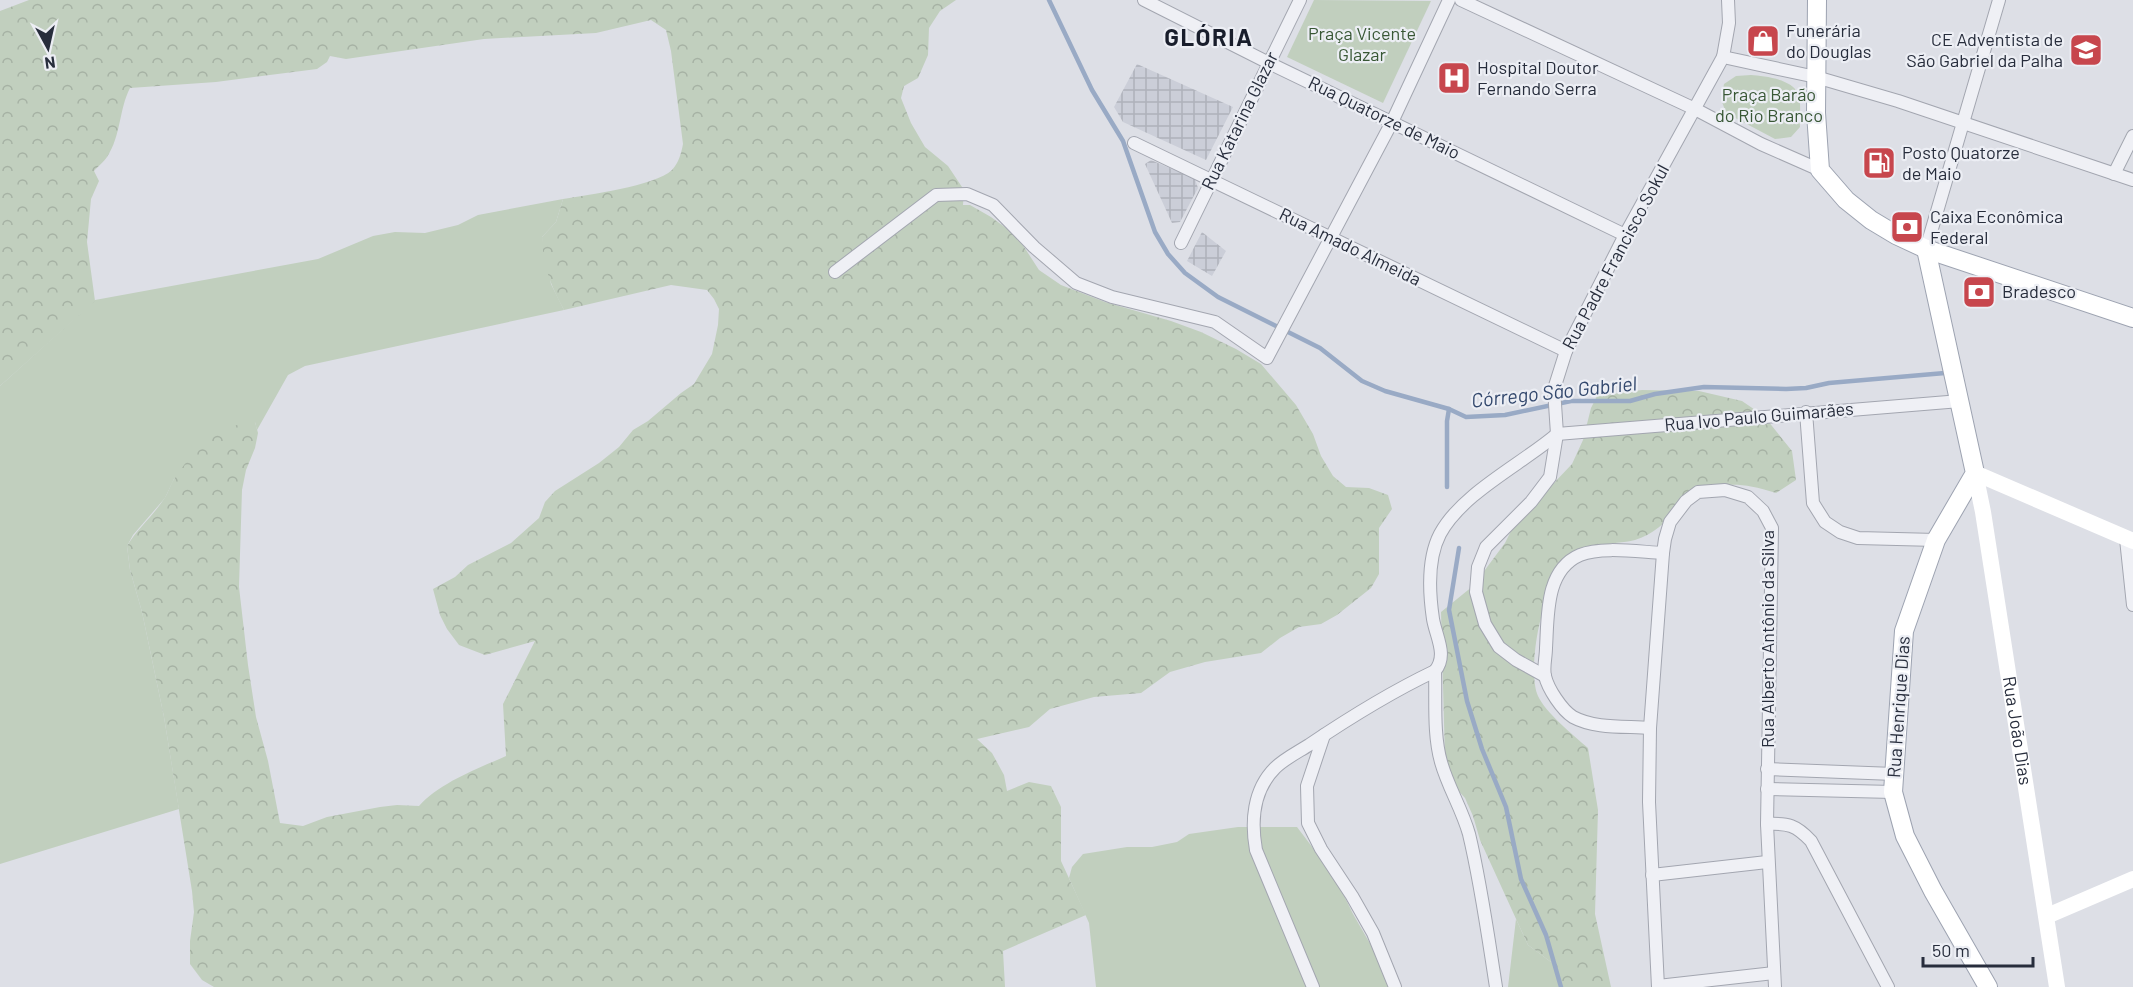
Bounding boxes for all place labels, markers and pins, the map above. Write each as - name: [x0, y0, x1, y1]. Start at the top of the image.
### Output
- place label: Funerária do Douglas: [1786, 19, 1871, 62]
- shop icon: Funerária do Douglas: [1745, 23, 1781, 59]
- place label: CE Adventista de São Gabriel da Palha: [1906, 28, 2063, 71]
- school or university icon: CE Adventista de São Gabriel da Palha: [2068, 32, 2104, 68]
- place label: Hospital Doutor Fernando Serra: [1477, 56, 1599, 99]
- hospital icon: Hospital Doutor Fernando Serra: [1436, 60, 1472, 96]
- place label: Posto Quatorze de Maio: [1902, 141, 2020, 184]
- fuel station icon: Posto Quatorze de Maio: [1861, 145, 1897, 181]
- place label: Caixa Econômica Federal: [1930, 205, 2063, 248]
- bank icon: Caixa Econômica Federal: [1889, 209, 1925, 245]
- bank icon: Bradesco: [1961, 274, 1997, 310]
- place label: Bradesco: [2002, 280, 2076, 302]

